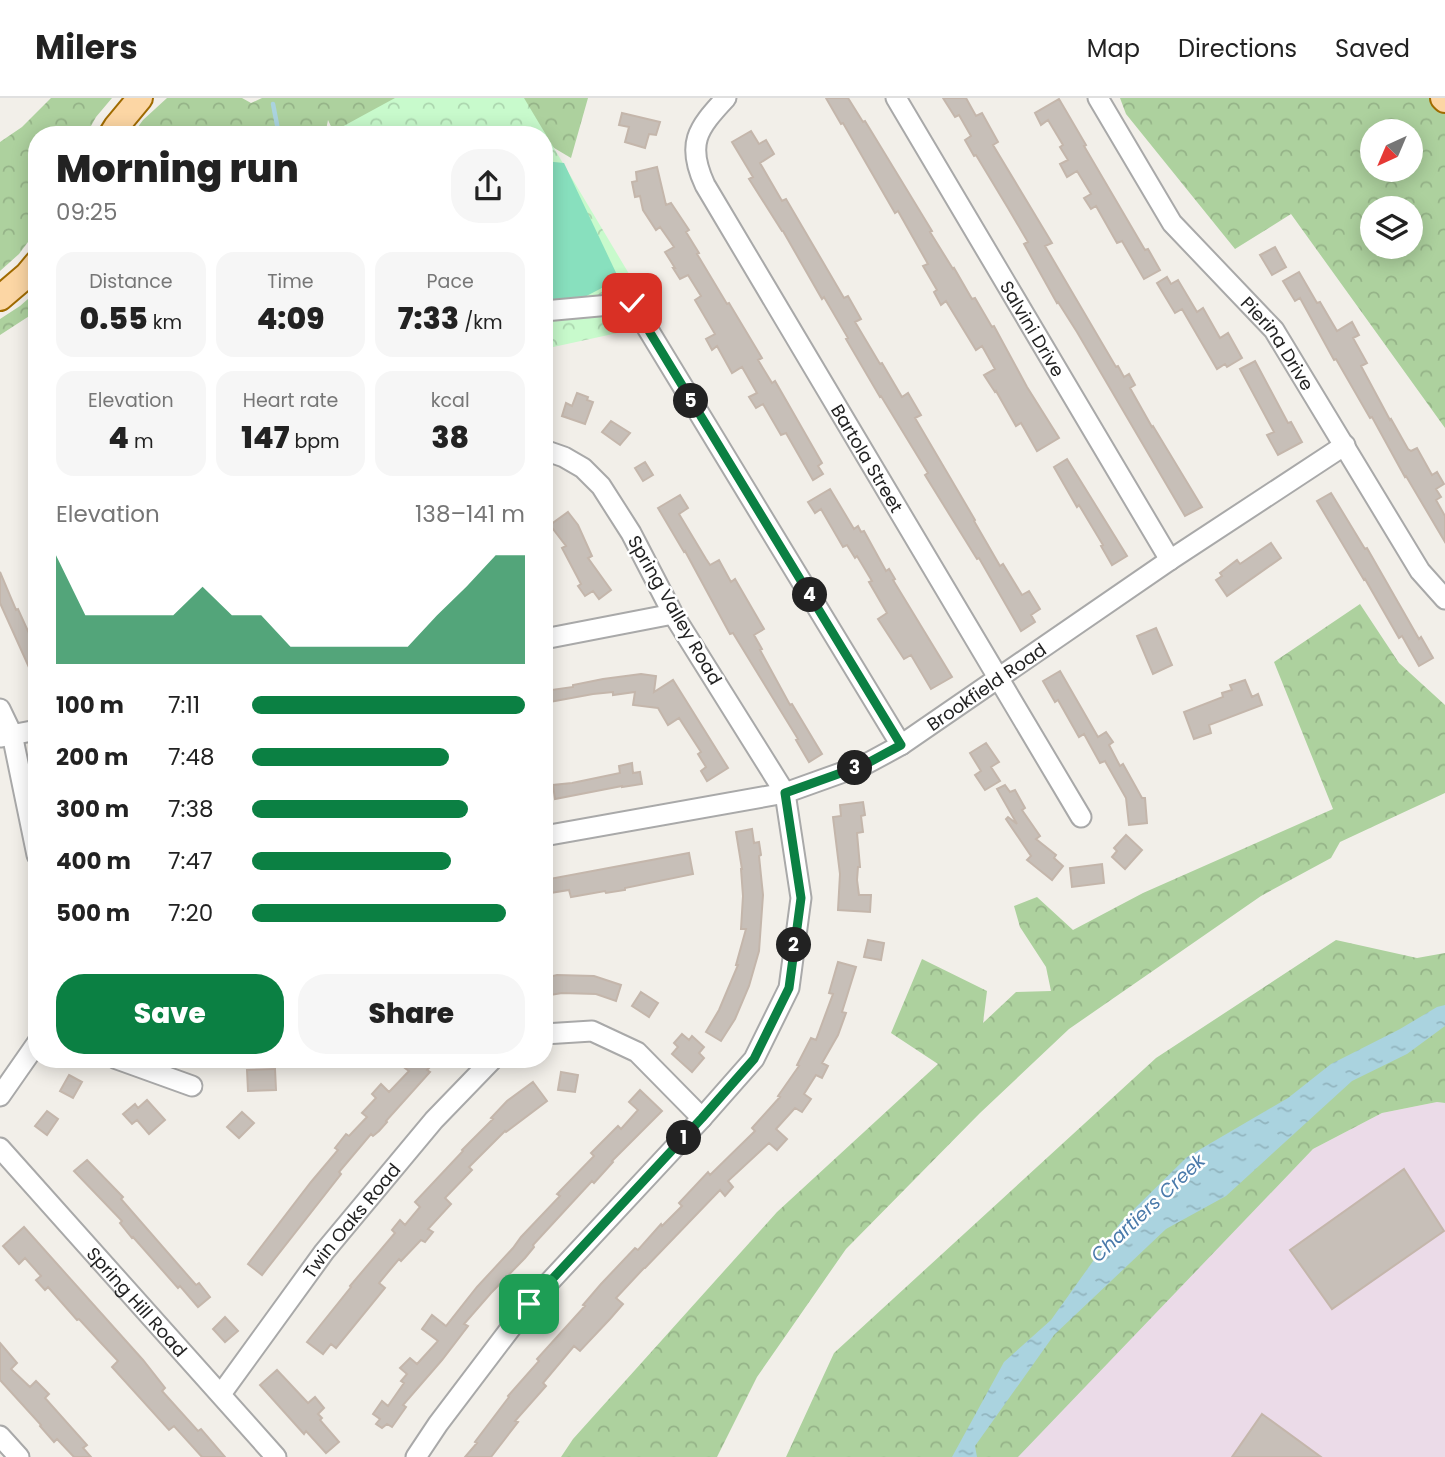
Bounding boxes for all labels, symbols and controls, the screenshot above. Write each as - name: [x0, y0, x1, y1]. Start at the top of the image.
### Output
- text: Milers: [35, 24, 138, 71]
- text: Map: [1087, 32, 1140, 65]
- text: Directions: [1178, 32, 1297, 65]
- text: Saved: [1335, 32, 1410, 65]
- north arrow: [1360, 119, 1423, 182]
- map controls: [1360, 119, 1423, 259]
- text: Morning run: [56, 142, 299, 195]
- button: share: [451, 149, 525, 223]
- text: 09:25: [56, 196, 118, 228]
- button: layers: [1360, 196, 1423, 259]
- text: Distance: [89, 268, 172, 295]
- text: Time: [267, 268, 314, 295]
- text: Pace: [427, 268, 474, 295]
- pin: [602, 273, 662, 333]
- street label: Salvini Drive: [994, 276, 1071, 381]
- icon: check: [613, 284, 651, 322]
- street label: Pierina Drive: [1236, 291, 1320, 395]
- text: 0.55: [80, 297, 148, 340]
- text: 4:09: [257, 297, 324, 340]
- text: 7:33: [398, 297, 459, 340]
- text: km: [148, 309, 182, 336]
- text: /km: [459, 309, 503, 336]
- pin: 5: [674, 384, 708, 418]
- text: Elevation: [88, 387, 174, 414]
- text: Heart rate: [243, 387, 338, 414]
- text: kcal: [431, 387, 470, 414]
- text: 5: [684, 387, 697, 414]
- street label: Bartola Street: [825, 399, 909, 517]
- text: 4: [108, 416, 129, 459]
- text: 147: [241, 416, 289, 459]
- text: 38: [431, 416, 469, 459]
- text: m: [129, 428, 154, 455]
- text: bpm: [289, 428, 340, 455]
- text: Elevation: [56, 498, 160, 530]
- text: 138–141 m: [415, 498, 525, 530]
- street label: Spring Valley Road: [622, 531, 728, 689]
- pin: 4: [792, 578, 828, 612]
- text: 4: [803, 581, 816, 608]
- street label: Brookfield Road: [921, 637, 1051, 736]
- text: 100 m: [56, 689, 124, 721]
- text: 7:11: [168, 689, 200, 721]
- text: 200 m: [56, 741, 128, 773]
- text: 7:48: [168, 741, 214, 773]
- pin: 3: [838, 750, 872, 786]
- text: 3: [849, 754, 860, 781]
- text: 300 m: [56, 793, 129, 825]
- text: 7:38: [168, 793, 214, 825]
- text: 400 m: [56, 845, 131, 877]
- text: 7:47: [168, 845, 212, 877]
- text: 500 m: [56, 897, 130, 929]
- text: 7:20: [168, 897, 213, 929]
- pin: 2: [776, 928, 812, 962]
- text: 2: [788, 931, 799, 958]
- button: Save: [56, 974, 284, 1054]
- button: Share: [298, 974, 525, 1054]
- pin: 1: [666, 1121, 702, 1156]
- text: 1: [680, 1124, 687, 1151]
- water label: Chartiers Creek: [1085, 1147, 1212, 1268]
- street label: Twin Oaks Road: [297, 1158, 406, 1283]
- street label: Spring Hill Road: [81, 1241, 193, 1362]
- pin: [499, 1274, 559, 1334]
- icon: arrive: [510, 1285, 548, 1323]

